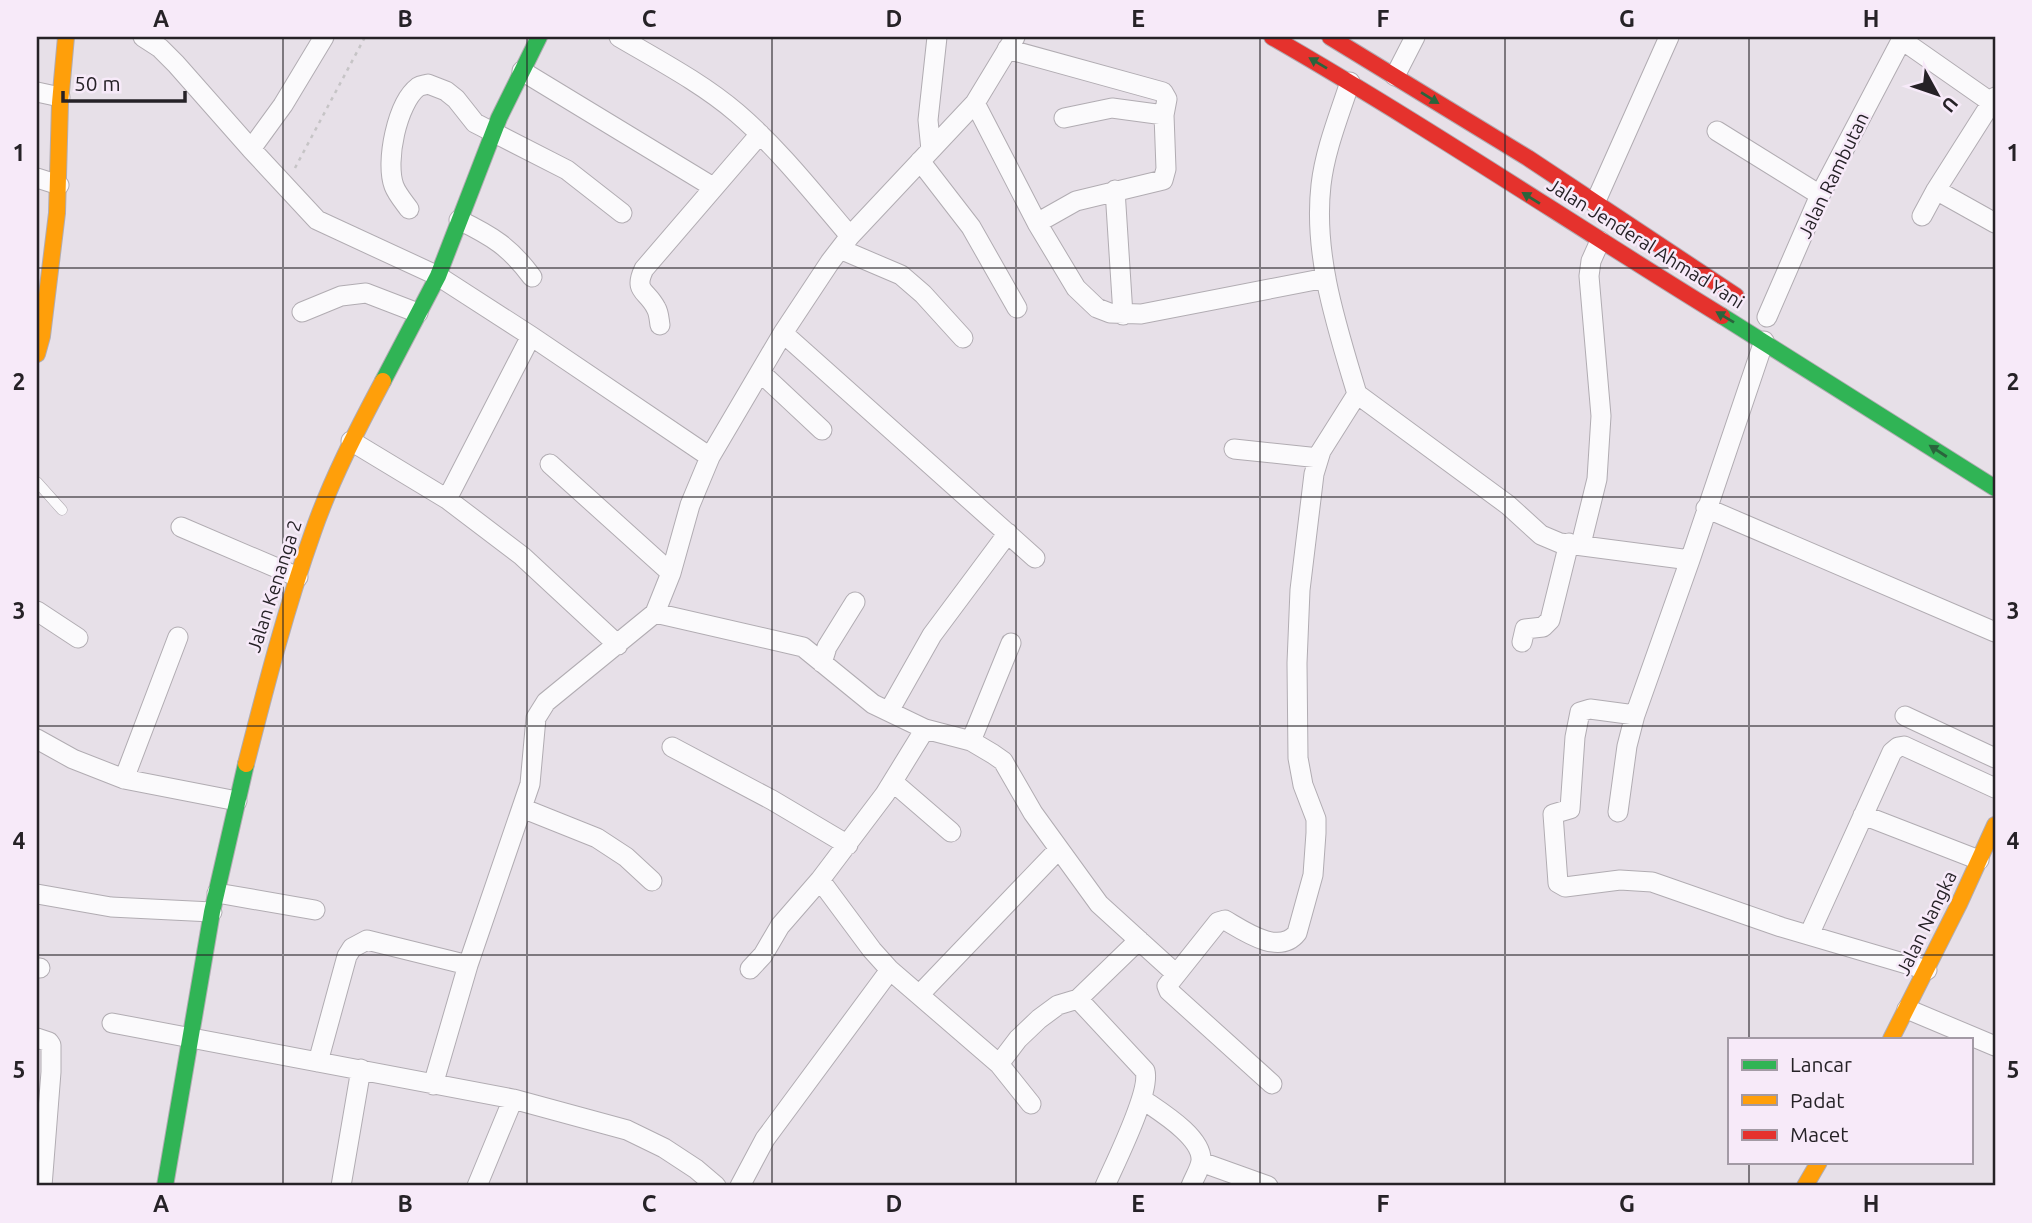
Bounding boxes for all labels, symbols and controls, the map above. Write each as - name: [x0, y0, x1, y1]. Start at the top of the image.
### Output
- text: A: [153, 6, 169, 31]
- text: B: [397, 6, 413, 31]
- text: C: [642, 6, 657, 31]
- text: D: [886, 6, 902, 31]
- text: E: [1131, 6, 1145, 31]
- text: F: [1377, 6, 1390, 31]
- text: G: [1619, 6, 1635, 31]
- text: H: [1863, 6, 1879, 31]
- one-way arrow: [1308, 57, 1327, 70]
- scale bar: [63, 60, 186, 104]
- north arrow: [1902, 60, 1972, 130]
- text: 50 m: [74, 71, 121, 95]
- one-way arrow: [1420, 91, 1439, 104]
- text: U: [1937, 93, 1963, 117]
- street label: Jalan Rambutan: [1793, 109, 1873, 241]
- text: 1: [13, 140, 25, 165]
- text: 1: [2007, 140, 2019, 165]
- street label: Jalan Jenderal Ahmad Yani: [1543, 173, 1749, 313]
- one-way arrow: [1521, 191, 1541, 204]
- one-way arrow: [1715, 311, 1734, 323]
- text: 2: [13, 369, 25, 394]
- text: 2: [2007, 369, 2019, 394]
- one-way arrow: [1928, 445, 1947, 458]
- street label: Jalan Kenanga 2: [242, 517, 306, 655]
- text: 3: [13, 598, 25, 623]
- text: 3: [2007, 598, 2019, 623]
- text: 4: [13, 828, 26, 853]
- text: 4: [2007, 828, 2020, 853]
- street label: Jalan Nangka: [1891, 867, 1961, 979]
- legend: [1728, 1038, 1972, 1164]
- text: Lancar: [1790, 1052, 1852, 1076]
- text: 5: [13, 1057, 25, 1082]
- text: 5: [2007, 1057, 2019, 1082]
- text: Padat: [1790, 1088, 1845, 1112]
- text: Macet: [1790, 1122, 1849, 1146]
- text: A: [153, 1191, 169, 1216]
- text: B: [397, 1191, 413, 1216]
- text: C: [642, 1191, 657, 1216]
- text: D: [886, 1191, 902, 1216]
- text: E: [1131, 1191, 1145, 1216]
- text: F: [1377, 1191, 1390, 1216]
- text: G: [1619, 1191, 1635, 1216]
- text: H: [1863, 1191, 1879, 1216]

